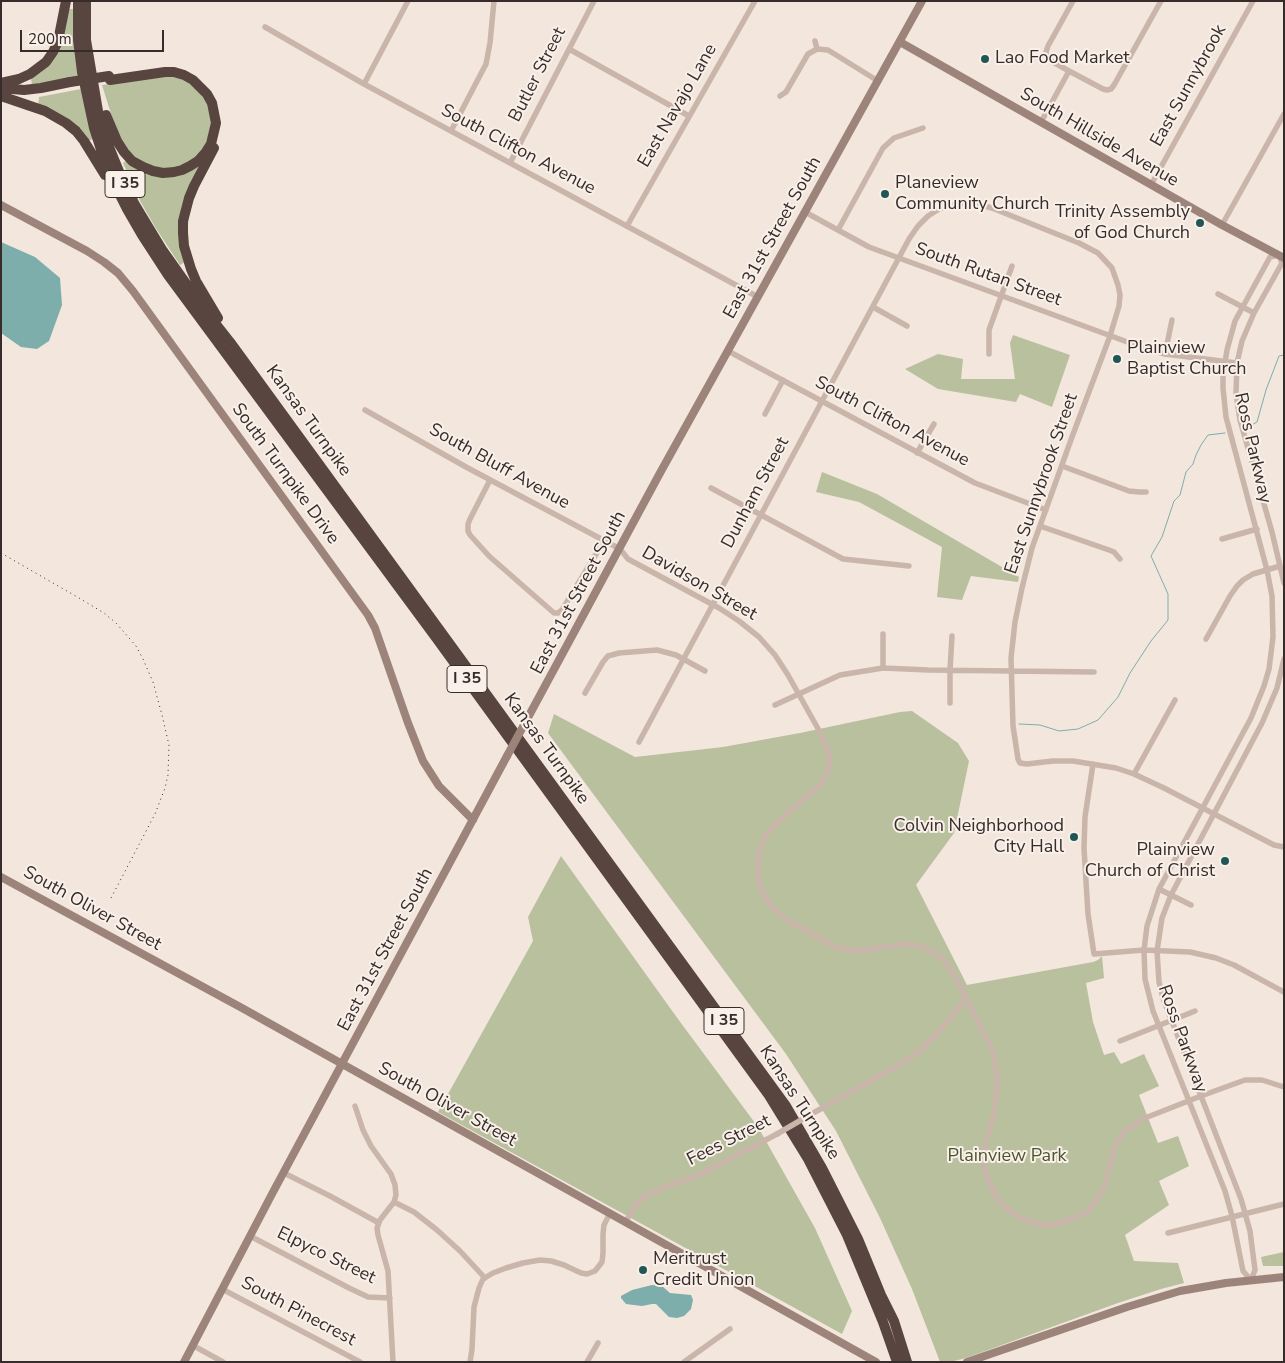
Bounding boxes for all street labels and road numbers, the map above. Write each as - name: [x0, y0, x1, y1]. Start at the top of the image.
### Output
- street label: East Sunnybrook: [1147, 21, 1231, 151]
- street label: Butler Street: [505, 24, 571, 126]
- street label: East Navajo Lane: [634, 41, 722, 171]
- street label: South Hillside Avenue: [1016, 84, 1182, 192]
- street label: South Clifton Avenue: [437, 100, 599, 200]
- street label: East 31st Street South: [719, 153, 827, 323]
- road number: I 35: [105, 170, 145, 198]
- street label: South Rutan Street: [912, 238, 1064, 312]
- street label: Kansas Turnpike: [261, 361, 355, 481]
- street label: South Clifton Avenue: [811, 372, 973, 472]
- street label: Ross Parkway: [1229, 390, 1275, 506]
- street label: East Sunnybrook Street: [1001, 391, 1083, 577]
- street label: South Turnpike Drive: [227, 399, 343, 549]
- street label: South Bluff Avenue: [425, 419, 573, 515]
- street label: Dunham Street: [718, 434, 794, 552]
- street label: East 31st Street South: [527, 508, 631, 678]
- street label: Davidson Street: [638, 542, 760, 626]
- road number: I 35: [447, 666, 487, 692]
- street label: Kansas Turnpike: [499, 689, 593, 809]
- street label: South Oliver Street: [19, 862, 165, 956]
- street label: East 31st Street South: [334, 865, 438, 1035]
- street label: Ross Parkway: [1153, 982, 1211, 1096]
- road number: I 35: [704, 1008, 744, 1034]
- street label: Kansas Turnpike: [754, 1042, 844, 1164]
- street label: South Oliver Street: [374, 1058, 520, 1152]
- street label: Fees Street: [684, 1111, 774, 1171]
- street label: Elpyco Street: [273, 1223, 379, 1289]
- street label: South Pinecrest: [237, 1273, 359, 1351]

